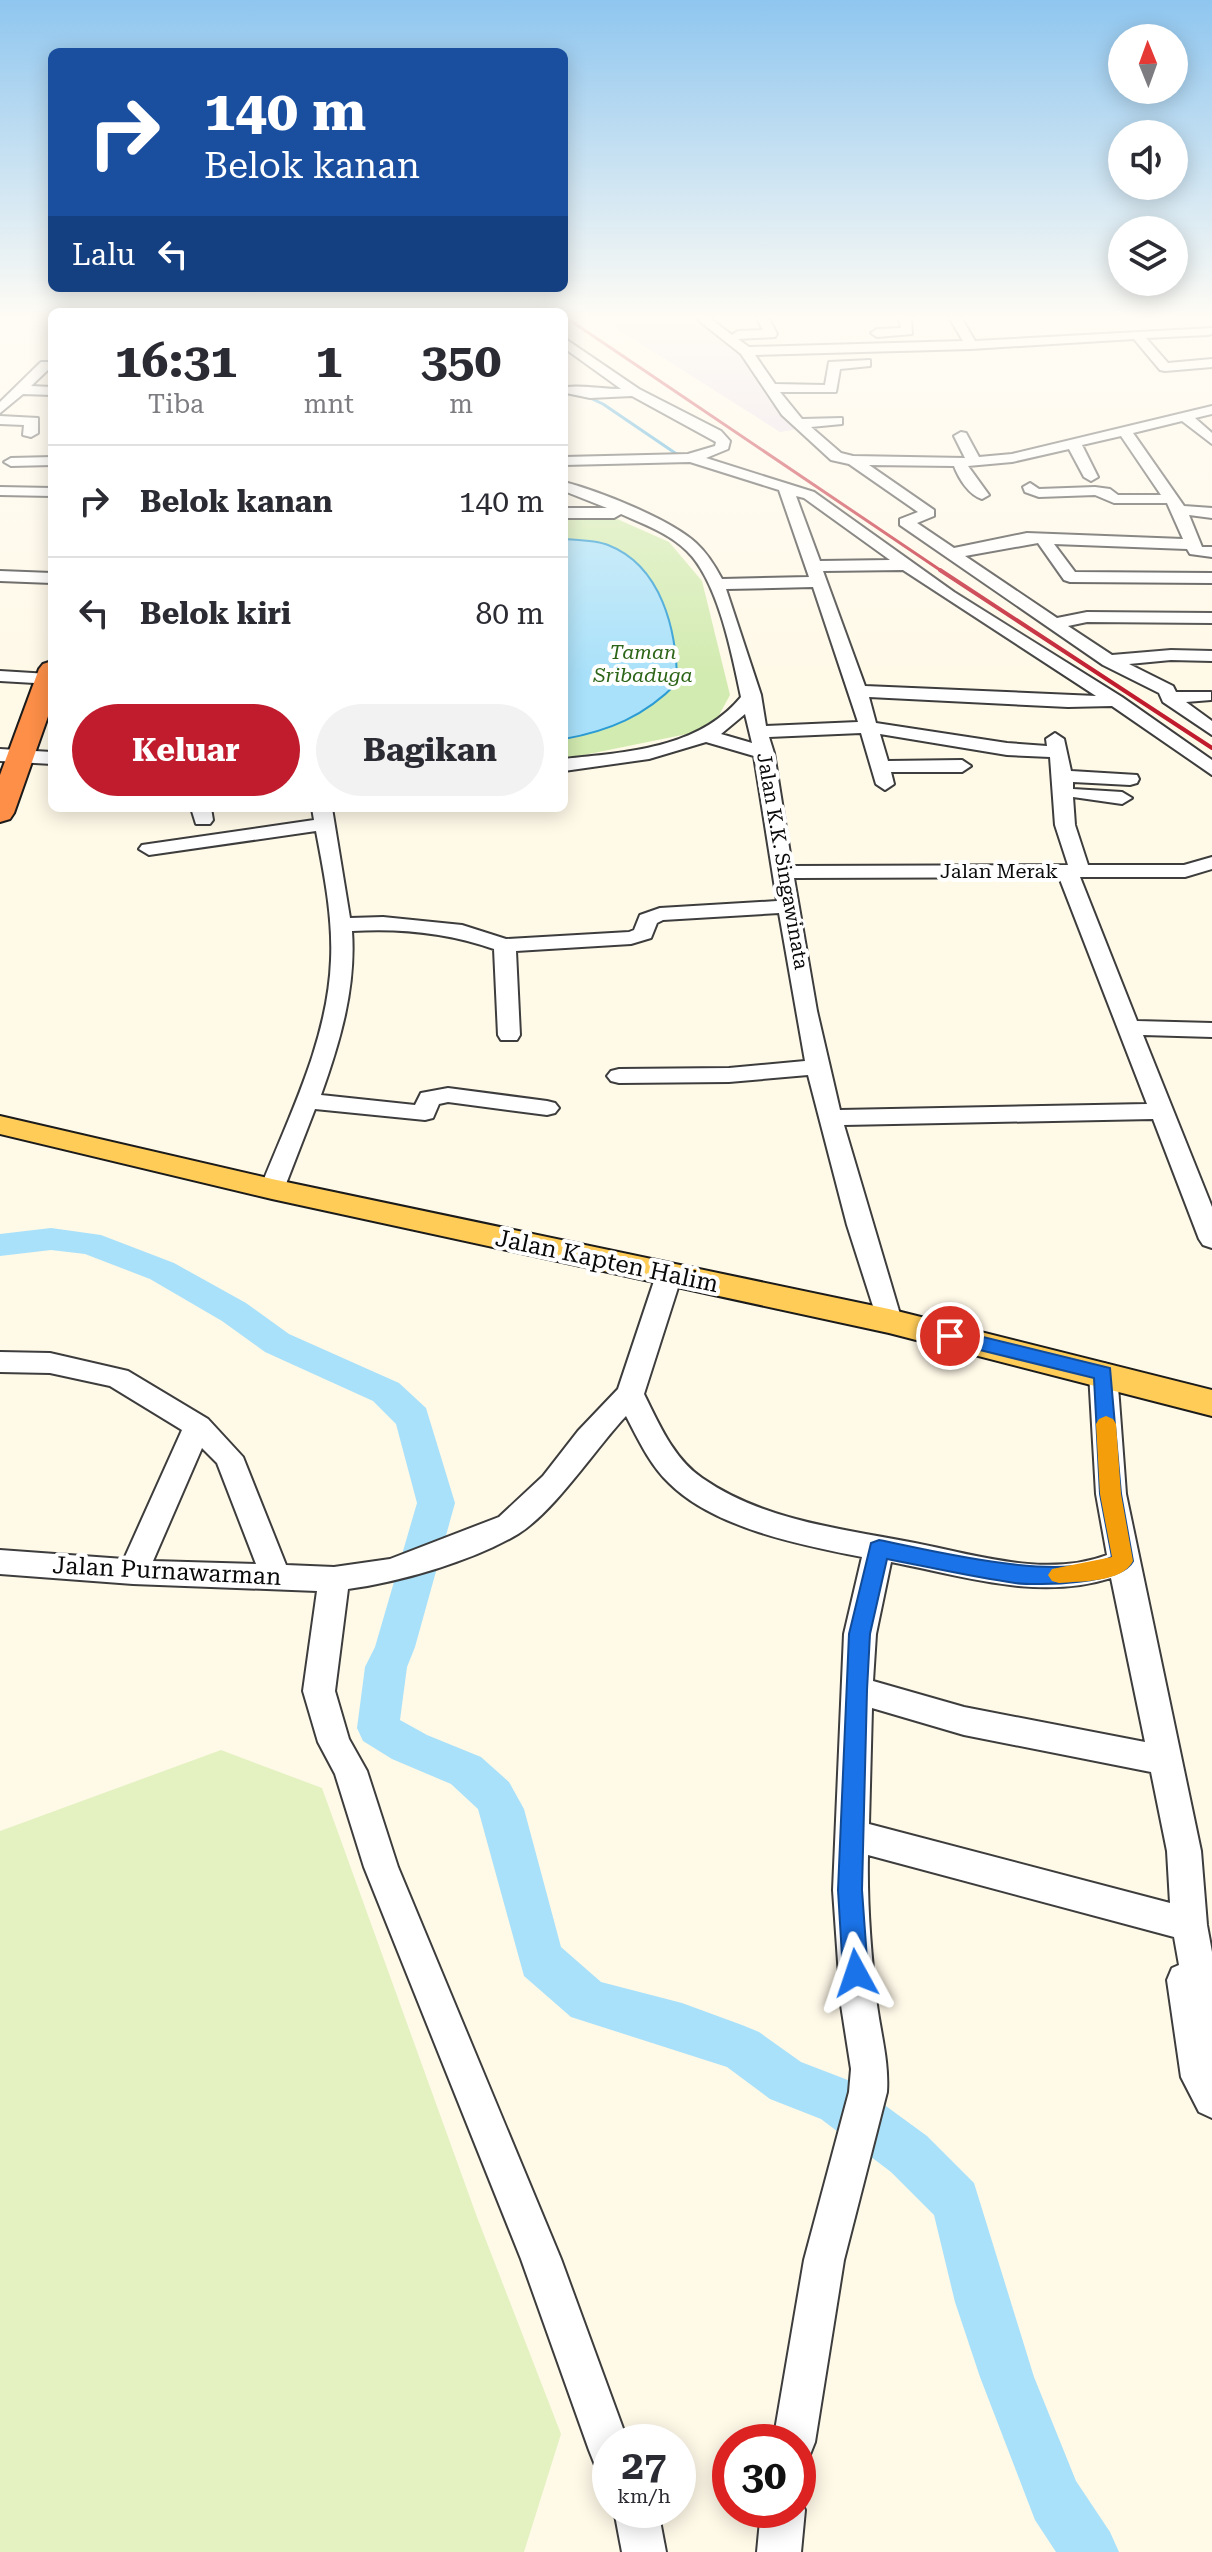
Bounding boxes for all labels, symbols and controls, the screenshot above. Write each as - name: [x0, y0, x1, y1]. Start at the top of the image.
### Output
- north arrow: [1108, 24, 1188, 104]
- map controls: [1108, 24, 1188, 296]
- text: 140 m: [204, 78, 366, 144]
- icon: right: [72, 80, 176, 184]
- button: sound: [1108, 120, 1188, 200]
- text: Belok kanan: [204, 145, 420, 187]
- button: layers: [1108, 216, 1188, 296]
- icon: left: [151, 232, 195, 276]
- text: Lalu: [72, 237, 135, 272]
- text: 16:31: [115, 333, 237, 389]
- text: 1: [316, 333, 342, 389]
- text: 350: [421, 333, 501, 389]
- text: Tiba: [148, 389, 204, 419]
- text: mnt: [304, 389, 354, 419]
- text: m: [449, 389, 473, 419]
- icon: right: [72, 479, 116, 523]
- text: Belok kanan: [140, 484, 333, 519]
- text: 140 m: [459, 484, 544, 519]
- icon: left: [72, 591, 116, 635]
- text: Belok kiri: [140, 596, 291, 631]
- text: 80 m: [475, 596, 544, 631]
- park label: Taman Sribaduga: [592, 640, 693, 687]
- button: Keluar: [72, 704, 300, 796]
- button: Bagikan: [316, 704, 544, 796]
- street label: Jalan K.K. Singawinata: [752, 751, 814, 971]
- street label: Jalan Merak: [940, 859, 1058, 883]
- street label: Jalan Kapten Halim: [493, 1224, 721, 1298]
- pin: [916, 1302, 984, 1370]
- icon: arrive: [928, 1314, 972, 1358]
- street label: Jalan Purnawarman: [52, 1551, 282, 1591]
- position arrow: [814, 1931, 898, 2015]
- speed limit sign: 30: [712, 2424, 816, 2528]
- text: 27: [622, 2442, 666, 2489]
- text: km/h: [617, 2484, 671, 2508]

